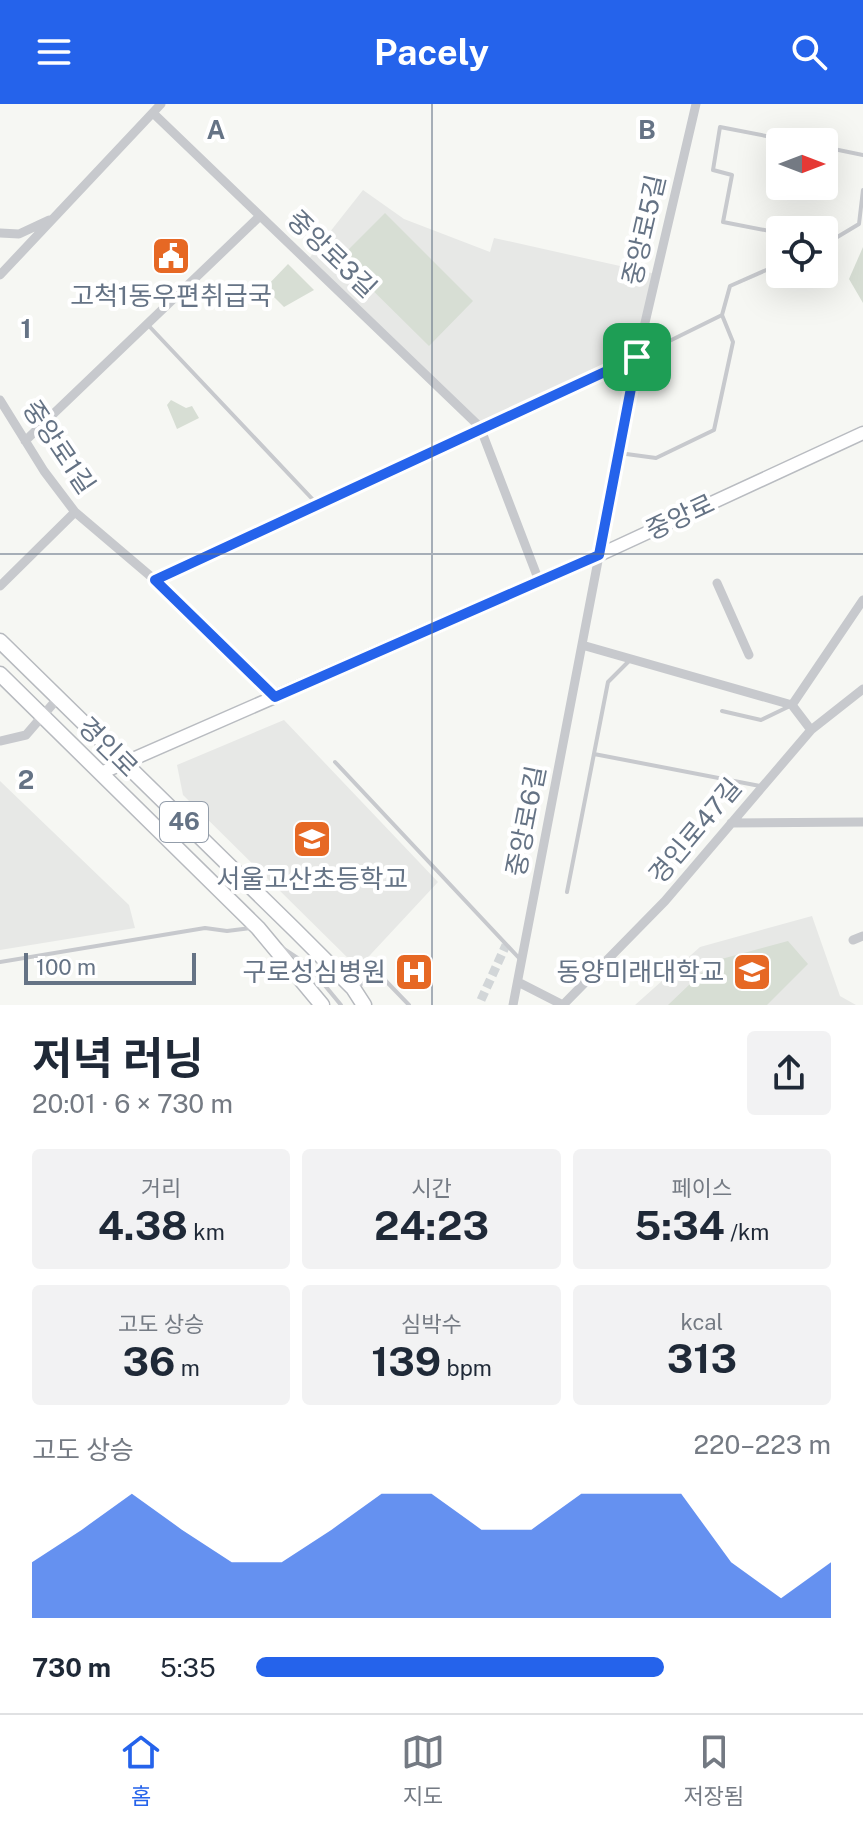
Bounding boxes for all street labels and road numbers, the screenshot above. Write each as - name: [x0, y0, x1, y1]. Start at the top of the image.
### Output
- street label: 중앙로5길: [616, 172, 671, 288]
- street label: 중앙로3길: [281, 204, 383, 304]
- street label: 중앙로1길: [17, 394, 102, 499]
- street label: 중앙로: [641, 487, 719, 546]
- street label: 경인로: [72, 710, 145, 783]
- street label: 중앙로6길: [500, 763, 551, 879]
- street label: 경인로47길: [642, 772, 748, 890]
- road number: 46: [160, 802, 208, 842]

